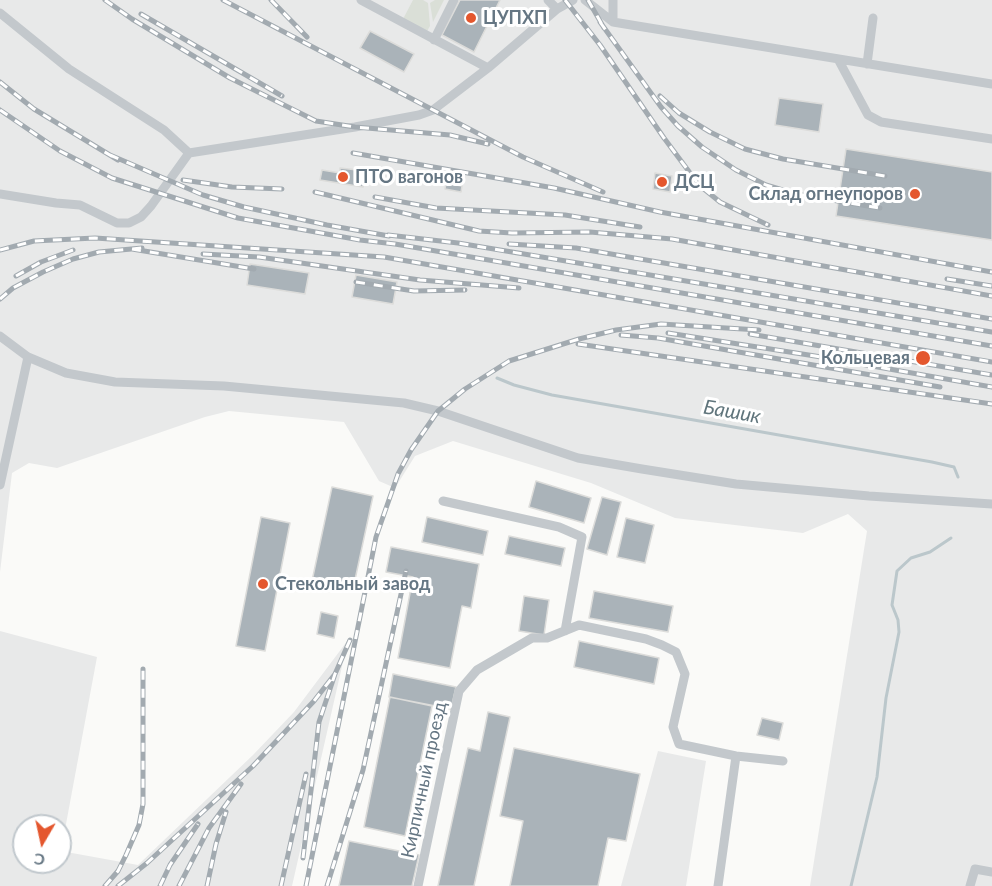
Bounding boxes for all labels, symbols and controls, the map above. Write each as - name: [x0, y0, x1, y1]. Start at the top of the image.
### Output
- place label: ЦУПХП: [483, 7, 547, 29]
- marker: ЦУПХП: [464, 11, 478, 25]
- place label: ПТО вагонов: [355, 166, 463, 188]
- marker: ПТО вагонов: [336, 170, 350, 184]
- place label: ДСЦ: [674, 171, 714, 193]
- marker: ДСЦ: [655, 175, 669, 189]
- place label: Склад огнеупоров: [748, 183, 903, 205]
- marker: Склад огнеупоров: [908, 187, 922, 201]
- place label: Кольцевая: [821, 347, 910, 369]
- marker: Кольцевая: [914, 349, 932, 367]
- water label: Башик: [701, 395, 763, 429]
- place label: Стекольный завод: [275, 573, 430, 595]
- marker: Стекольный завод: [256, 577, 270, 591]
- street label: Кирпичный проезд: [397, 700, 451, 860]
- north arrow: [12, 814, 72, 874]
- text: С: [33, 850, 46, 871]

